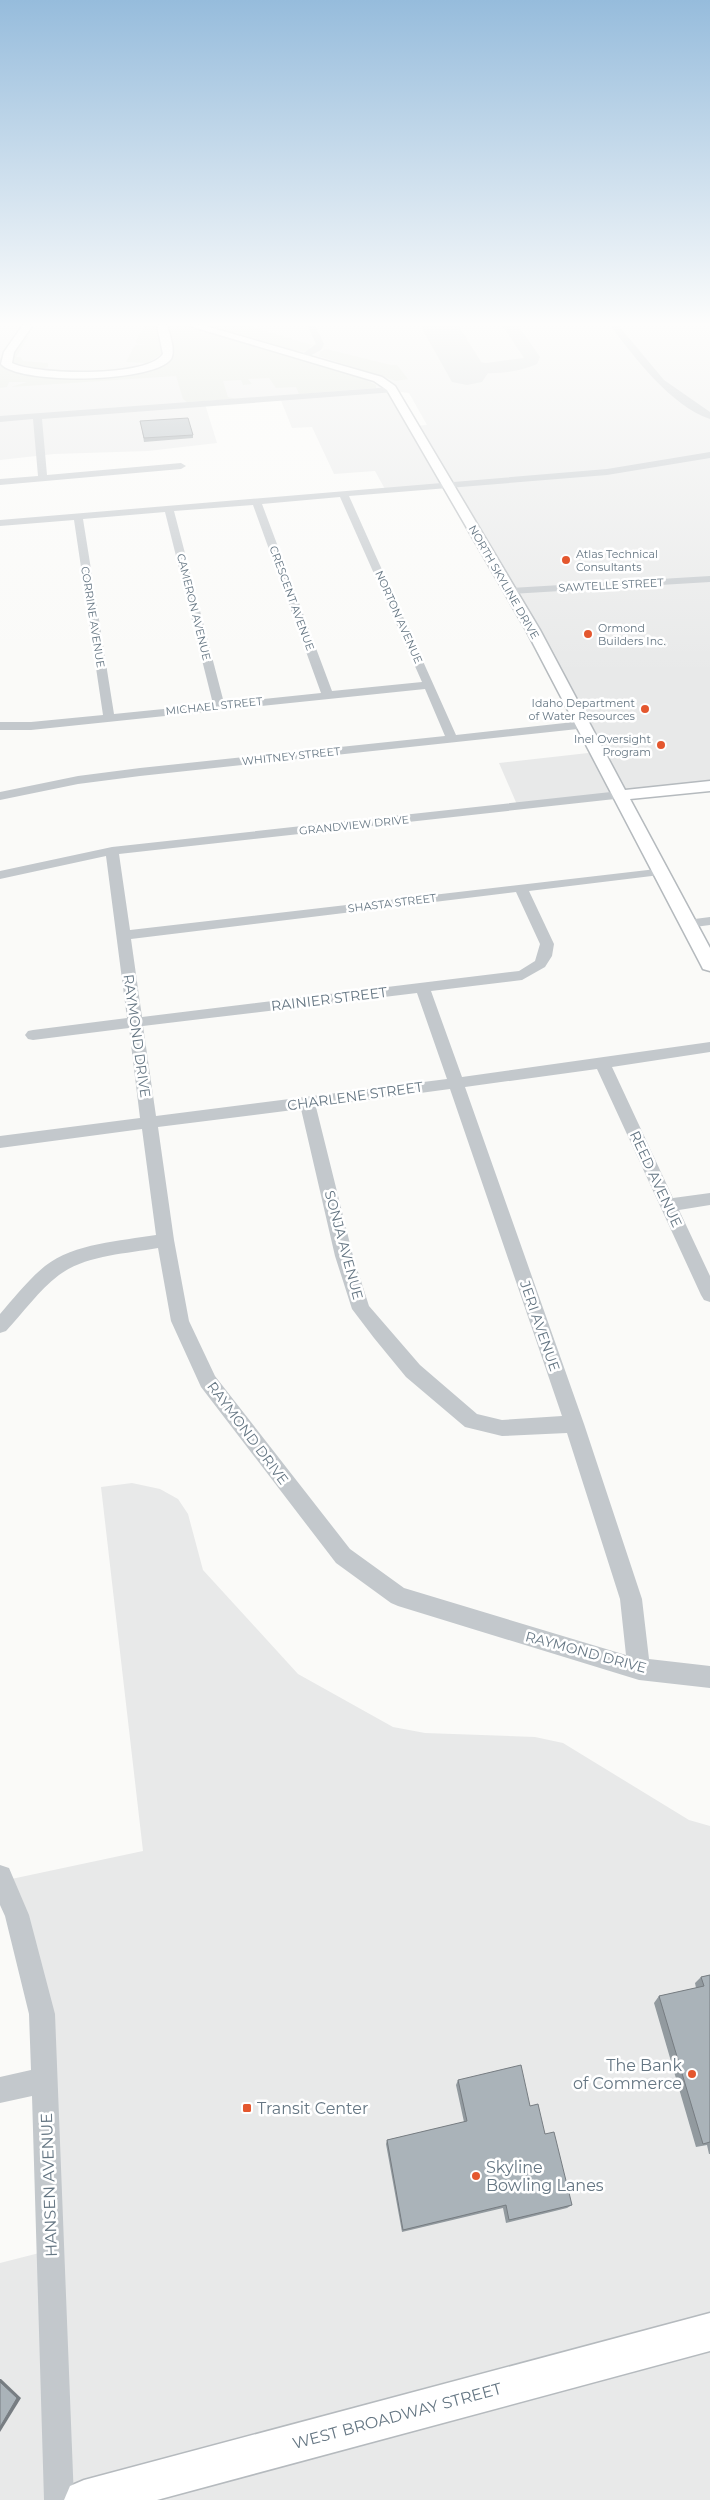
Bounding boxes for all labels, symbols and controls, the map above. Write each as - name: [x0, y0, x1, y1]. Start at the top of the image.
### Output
- street label: NORTH SKYLINE DRIVE: [466, 523, 542, 641]
- street label: CRESCENT AVENUE: [267, 544, 317, 652]
- place label: Atlas Technical Consultants: [576, 547, 658, 574]
- street label: CAMERON AVENUE: [174, 552, 214, 662]
- marker: Atlas Technical Consultants: [560, 554, 572, 566]
- street label: CORRINE AVENUE: [78, 565, 108, 669]
- street label: NORTON AVENUE: [372, 568, 426, 666]
- street label: SAWTELLE STREET: [558, 575, 665, 595]
- place label: Ormond Builders Inc.: [598, 621, 666, 648]
- marker: Ormond Builders Inc.: [582, 628, 594, 640]
- street label: MICHAEL STREET: [165, 694, 264, 718]
- place label: Idaho Department of Water Resources: [529, 696, 636, 723]
- marker: Idaho Department of Water Resources: [639, 703, 651, 715]
- place label: Inel Oversight Program: [574, 732, 652, 759]
- marker: Inel Oversight Program: [655, 739, 667, 751]
- street label: WHITNEY STREET: [241, 744, 341, 768]
- street label: GRANDVIEW DRIVE: [298, 812, 410, 838]
- street label: SHASTA STREET: [347, 891, 438, 915]
- street label: RAYMOND DRIVE: [119, 973, 155, 1099]
- street label: RAINIER STREET: [270, 983, 388, 1015]
- street label: CHARLENE STREET: [286, 1078, 424, 1114]
- street label: REED AVENUE: [626, 1128, 686, 1230]
- street label: SONJA AVENUE: [321, 1188, 367, 1302]
- street label: JERI AVENUE: [516, 1277, 564, 1374]
- street label: RAYMOND DRIVE: [203, 1378, 293, 1488]
- street label: RAYMOND DRIVE: [524, 1627, 648, 1677]
- place label: The Bank of Commerce: [573, 2056, 682, 2093]
- marker: The Bank of Commerce: [686, 2068, 698, 2080]
- place label: Transit Center: [257, 2099, 368, 2118]
- marker: Transit Center: [241, 2102, 253, 2114]
- street label: HANSEN AVENUE: [37, 2113, 61, 2257]
- place label: Skyline Bowling Lanes: [486, 2158, 604, 2195]
- marker: Skyline Bowling Lanes: [470, 2170, 482, 2182]
- street label: WEST BROADWAY STREET: [290, 2379, 504, 2453]

